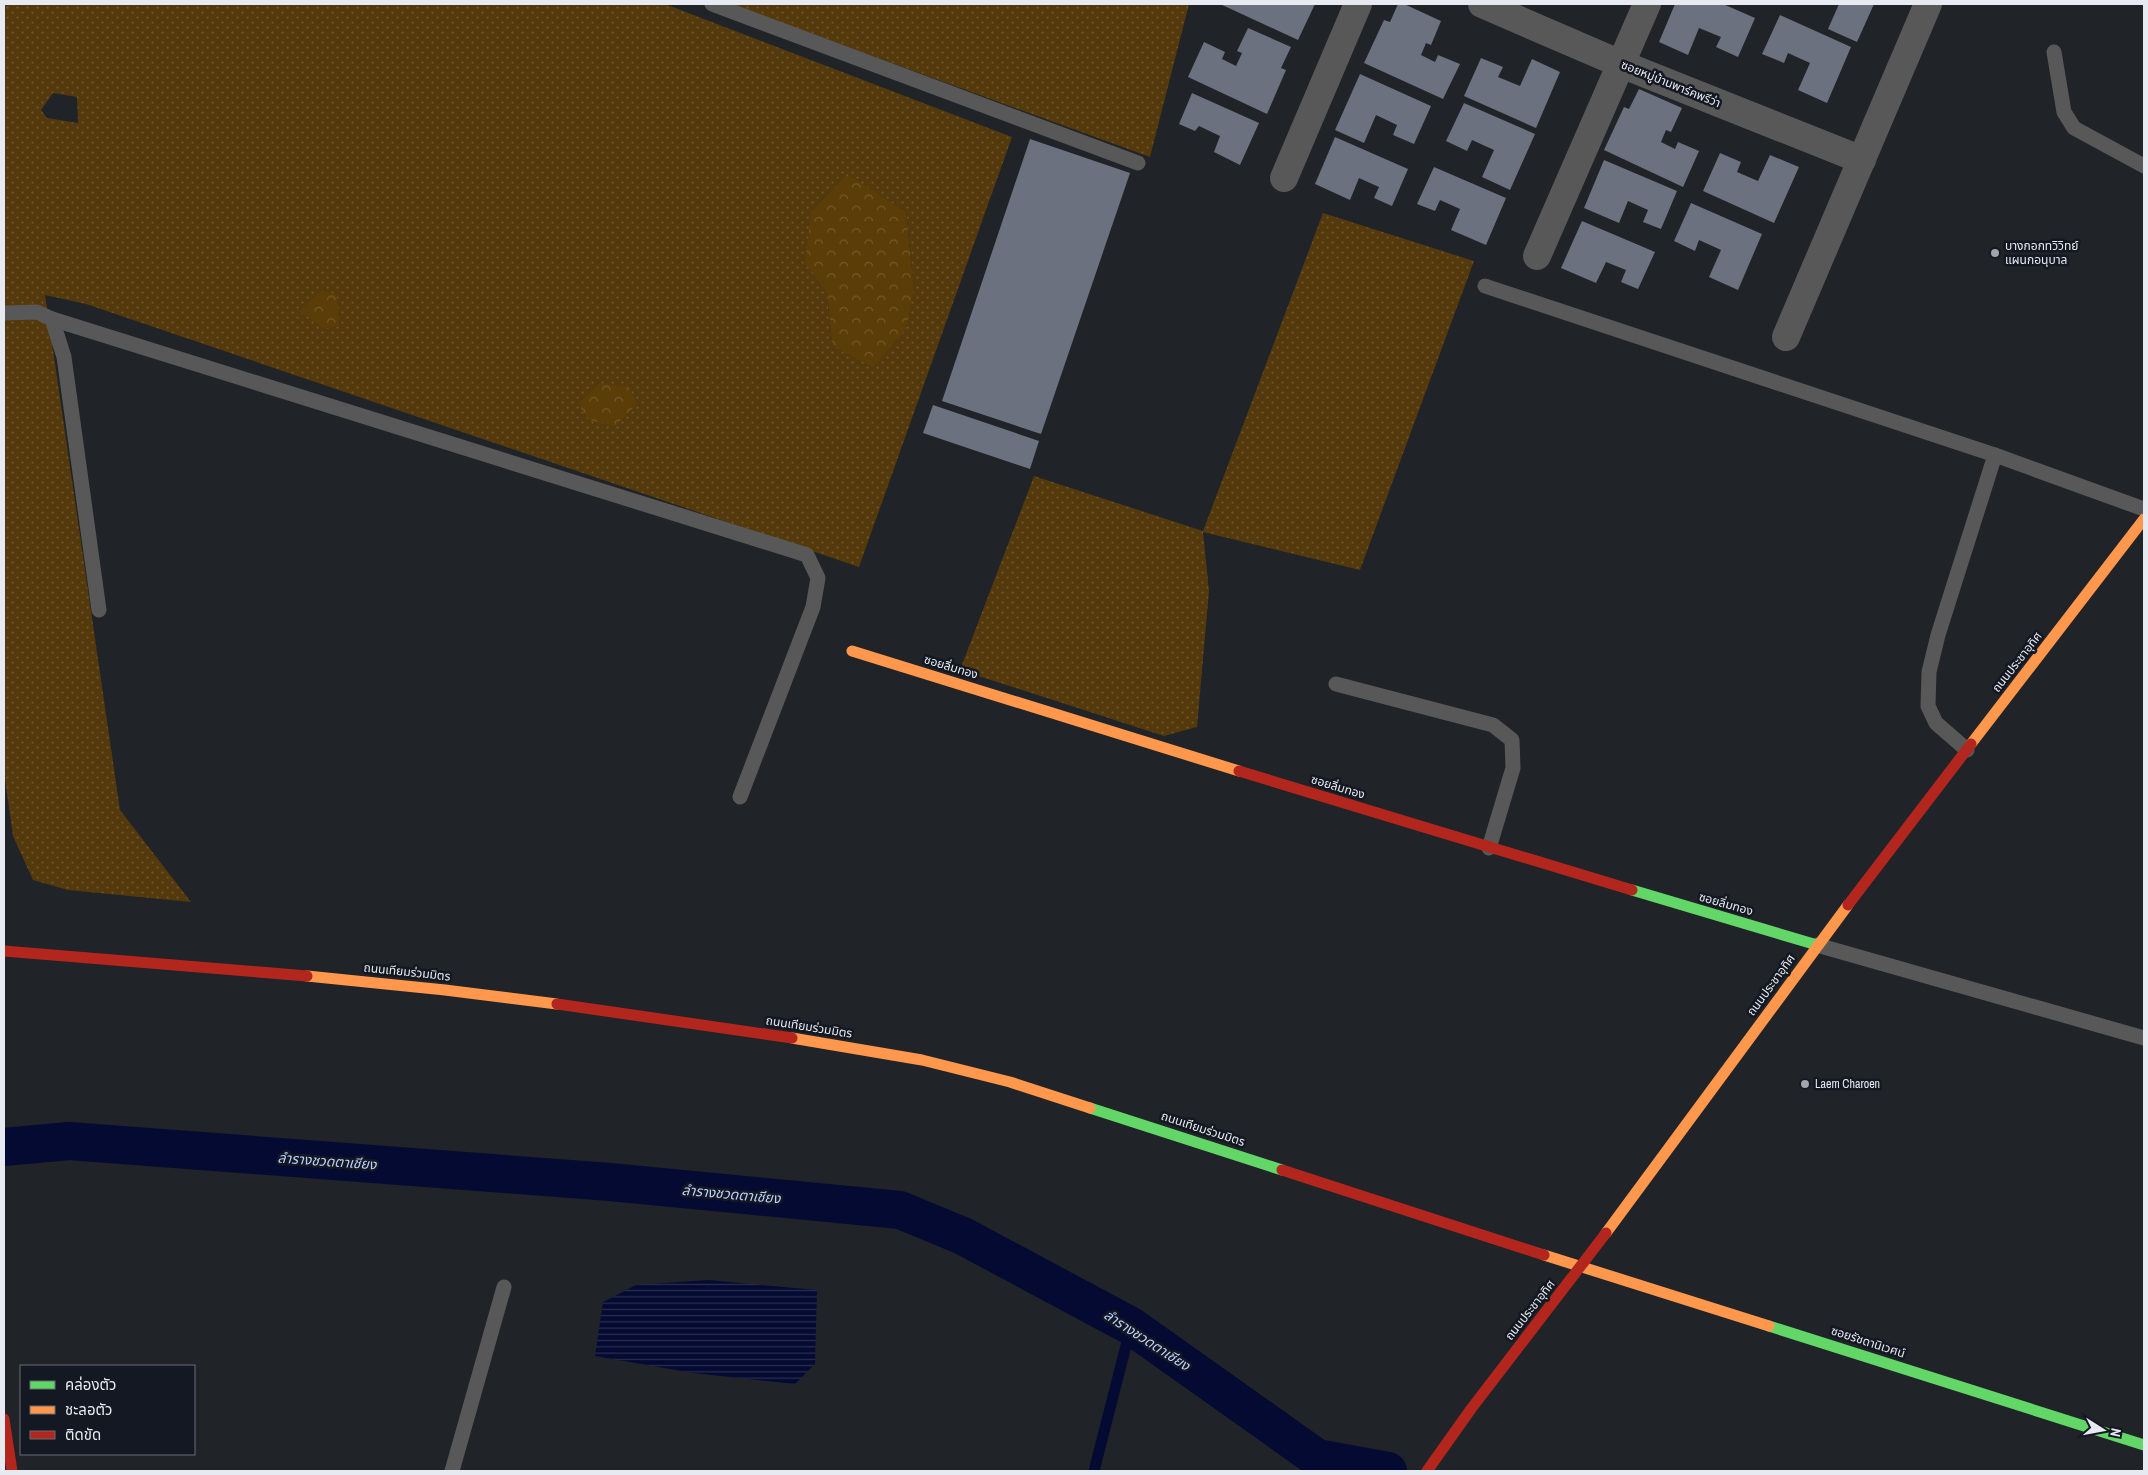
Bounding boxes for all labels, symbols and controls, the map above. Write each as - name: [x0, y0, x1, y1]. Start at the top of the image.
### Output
- street label: ซอยหมู่บ้านพาร์คพรีว่า: [1619, 57, 1723, 111]
- place label: บางกอกทวิวิทย์ แผนกอนุบาล: [2005, 238, 2079, 268]
- marker: บางกอกทวิวิทย์ แผนกอนุบาล: [1989, 247, 2001, 259]
- street label: ถนนประชาอุทิศ: [1988, 629, 2046, 695]
- street label: ซอยลิ่มทอง: [922, 651, 980, 683]
- street label: ซอยลิ่มทอง: [1309, 771, 1367, 803]
- street label: ซอยลิ่มทอง: [1697, 888, 1755, 919]
- street label: ถนนประชาอุทิศ: [1743, 951, 1799, 1019]
- street label: ถนนเทียมร่วมมิตร: [363, 959, 451, 985]
- street label: ถนนเทียมร่วมมิตร: [765, 1012, 853, 1042]
- place label: Laem Charoen: [1815, 1076, 1880, 1092]
- marker: Laem Charoen: [1799, 1078, 1811, 1090]
- street label: ถนนเทียมร่วมมิตร: [1159, 1108, 1247, 1150]
- water label: ลำรางชวดตาเชียง: [277, 1149, 378, 1174]
- water label: ลำรางชวดตาเชียง: [681, 1181, 783, 1207]
- street label: ถนนประชาอุทิศ: [1501, 1277, 1559, 1343]
- water label: ลำรางชวดตาเชียง: [1101, 1305, 1195, 1375]
- street label: ซอยรัชดานิเวศน์: [1829, 1322, 1907, 1362]
- legend: [20, 1365, 195, 1455]
- text: คล่องตัว: [65, 1374, 116, 1395]
- text: ชะลอตัว: [65, 1399, 112, 1420]
- north arrow: [2078, 1405, 2128, 1455]
- text: ติดขัด: [65, 1424, 101, 1445]
- text: N: [2106, 1427, 2125, 1438]

